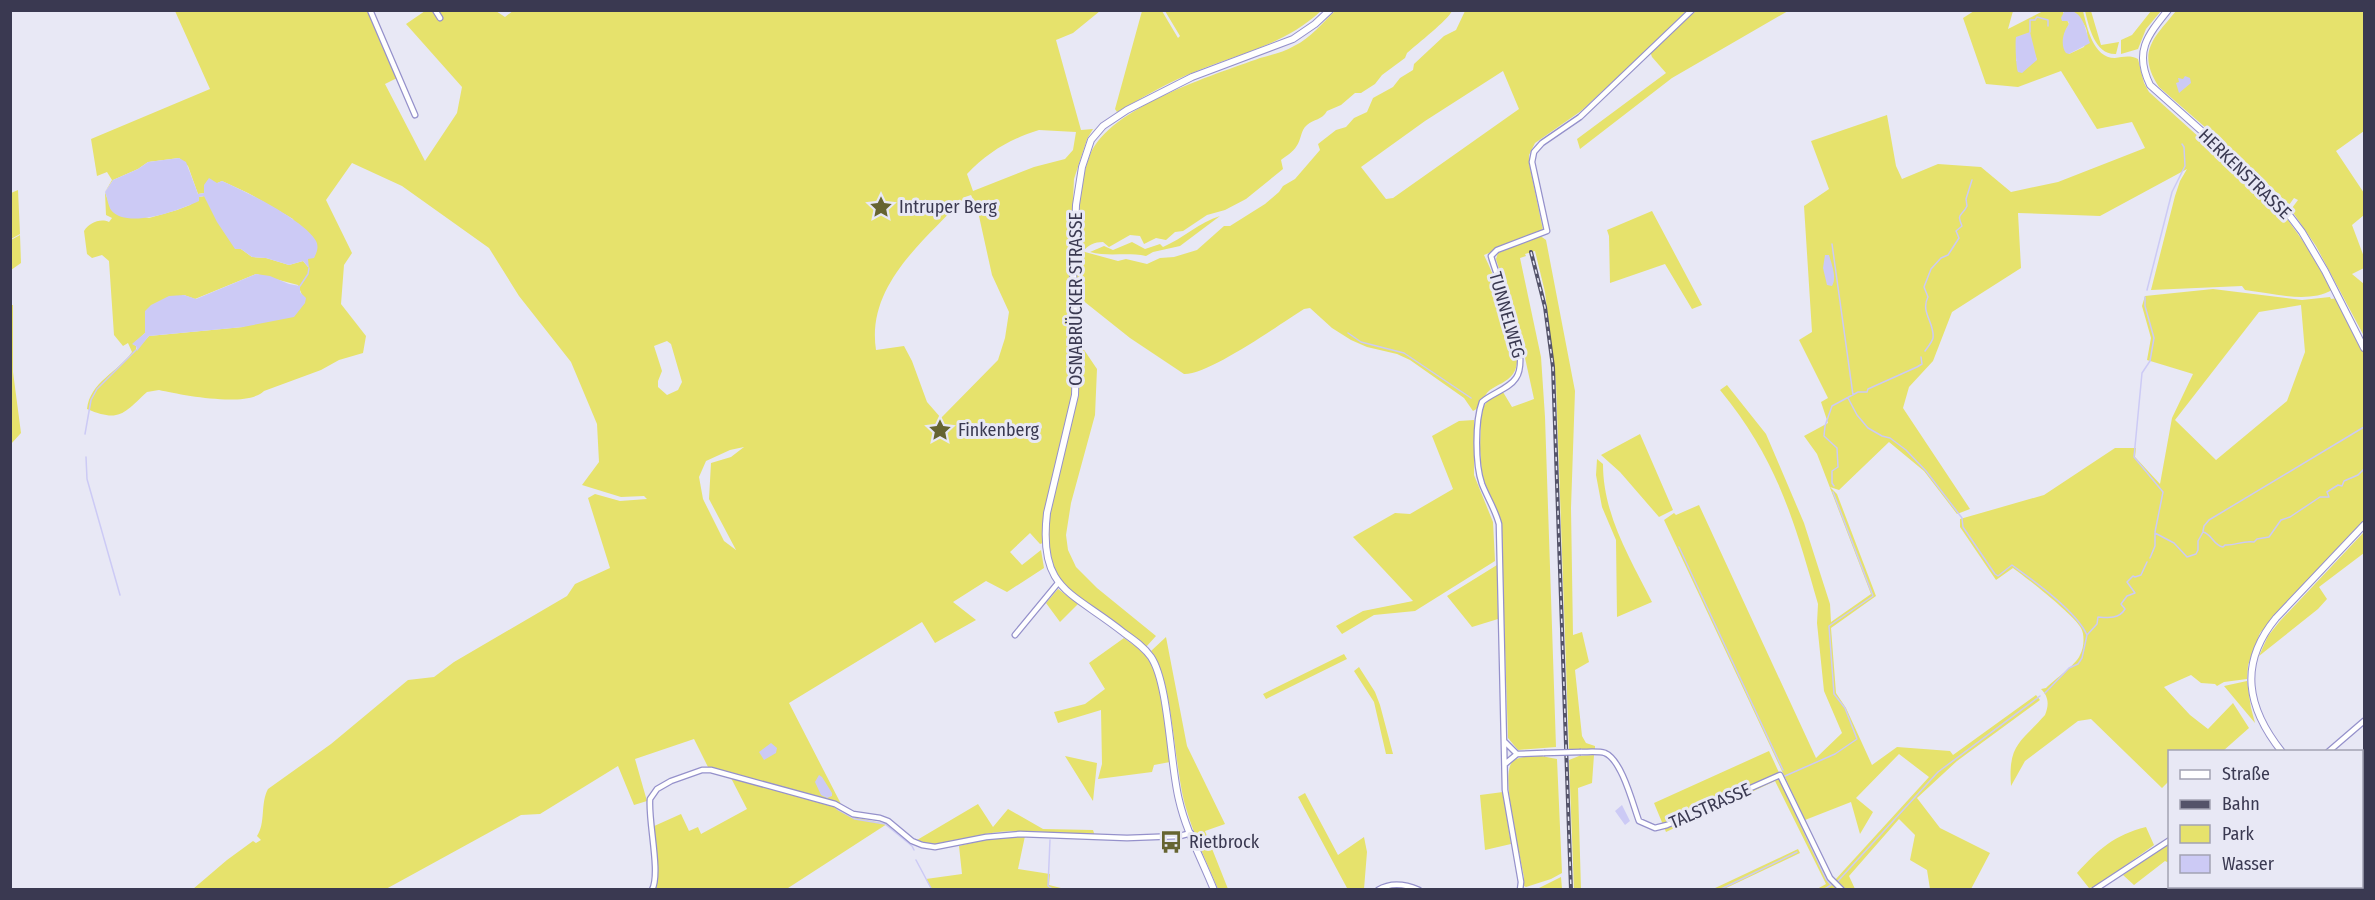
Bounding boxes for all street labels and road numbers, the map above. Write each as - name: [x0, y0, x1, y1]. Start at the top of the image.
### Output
- street label: HERKENSTRASSE: [2194, 124, 2296, 224]
- street label: OSNABRÜCKER STRASSE: [1065, 212, 1087, 386]
- street label: TUNNELWEG: [1484, 269, 1530, 361]
- street label: TALSTRASSE: [1666, 778, 1754, 834]

